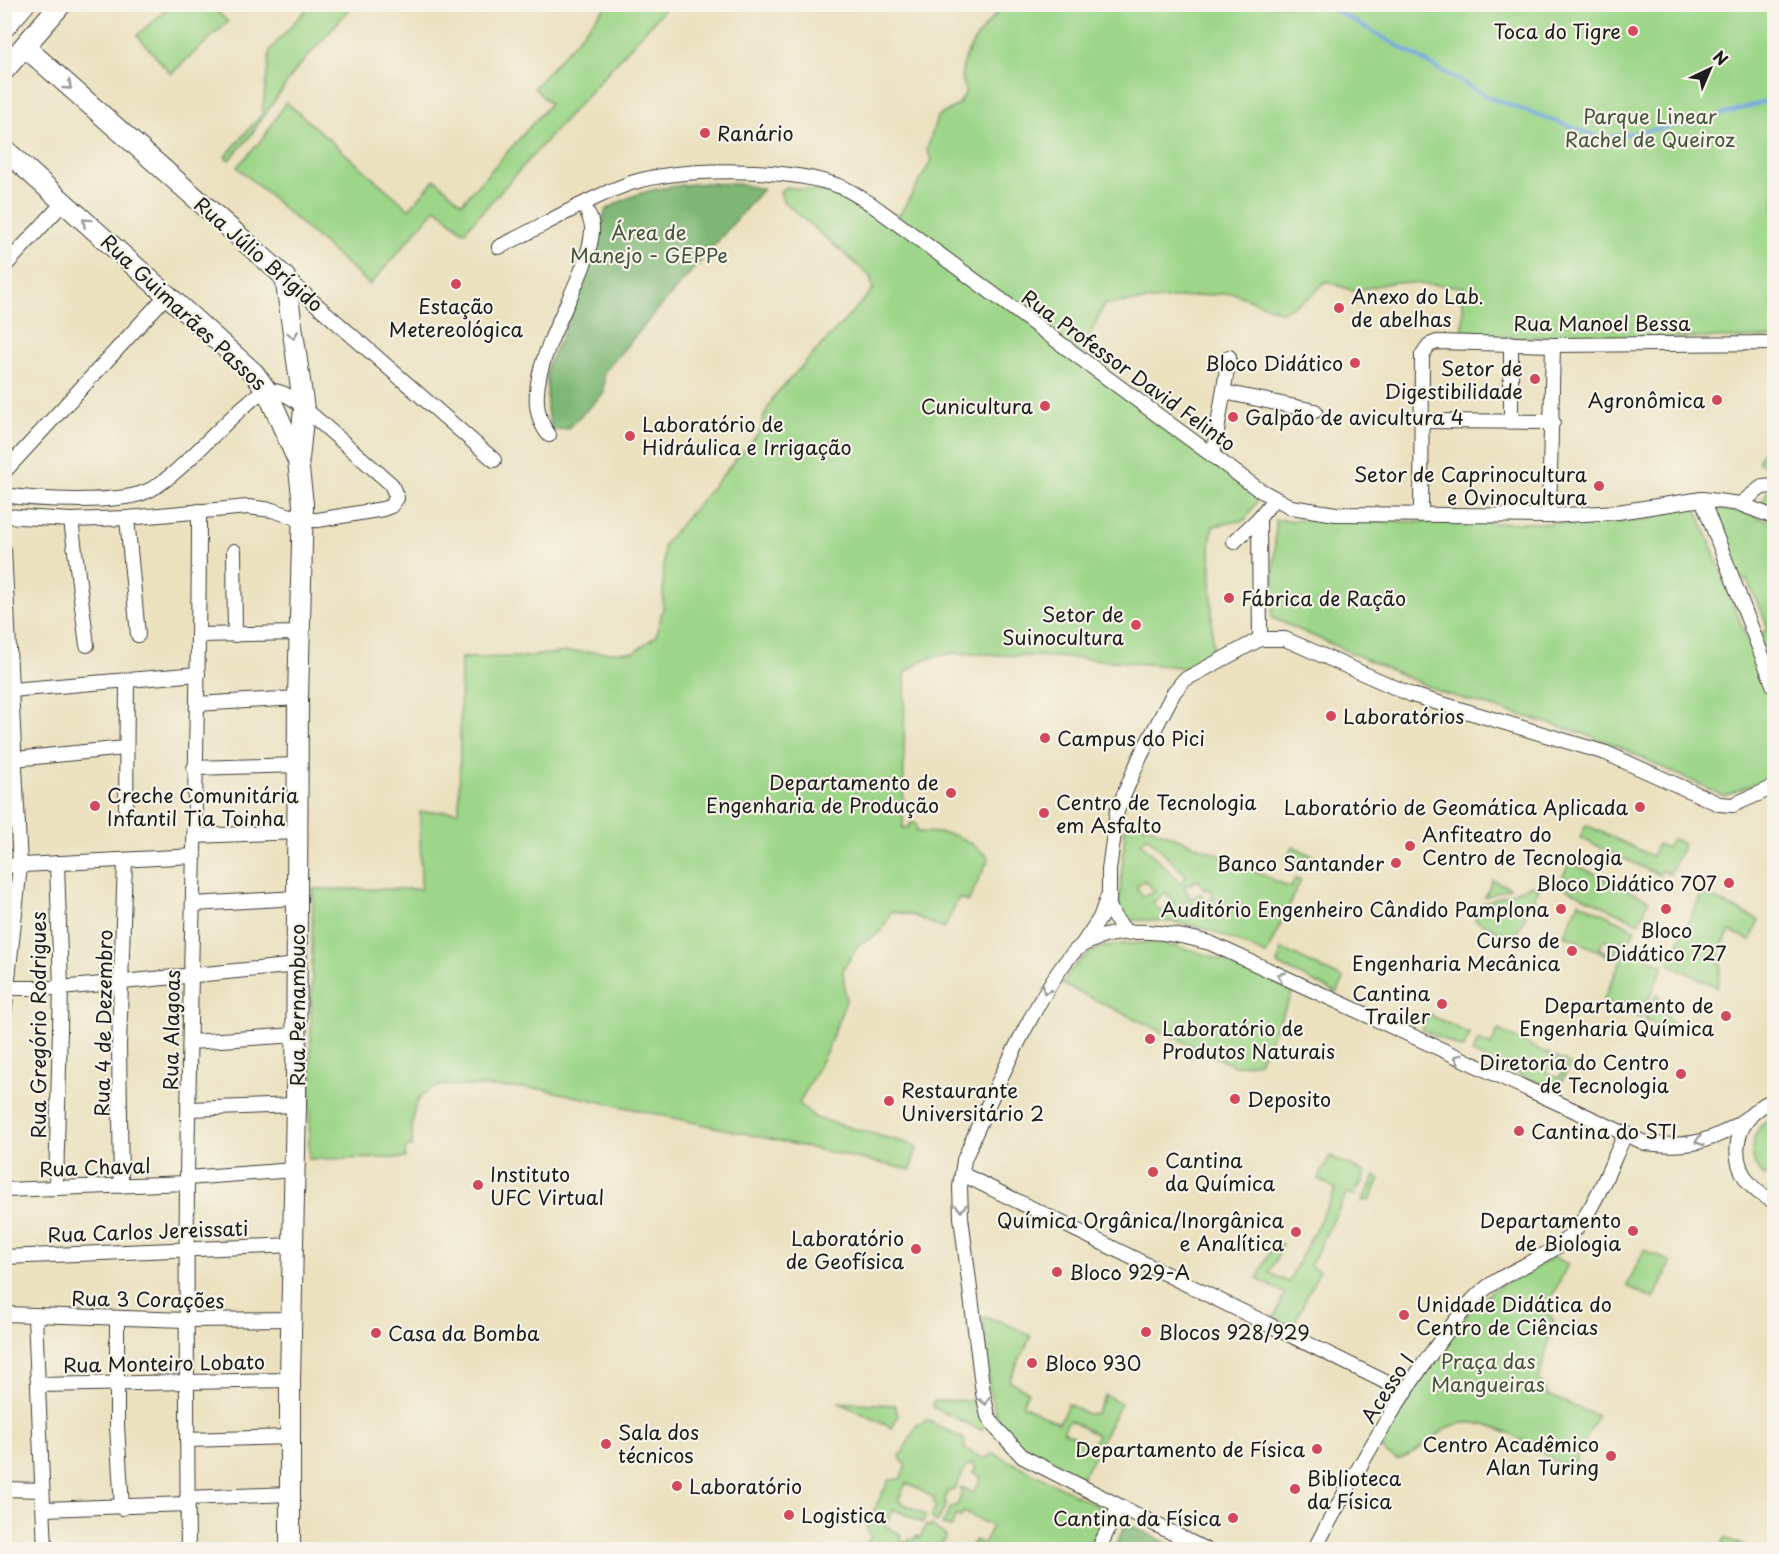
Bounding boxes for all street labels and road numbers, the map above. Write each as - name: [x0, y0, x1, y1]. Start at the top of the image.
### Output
- street label: Rua Júlio Brígido: [188, 189, 330, 319]
- street label: Rua Guimarães Passos: [94, 227, 274, 397]
- street label: Rua Professor David Felinto: [1016, 282, 1242, 458]
- street label: Rua Manoel Bessa: [1514, 308, 1691, 338]
- street label: Rua Gregório Rodrigues: [23, 911, 53, 1139]
- street label: Rua Pernambuco: [282, 924, 312, 1086]
- street label: Rua 4 de Dezembro: [86, 929, 120, 1117]
- street label: Rua Alagoas: [155, 969, 187, 1091]
- street label: Rua Chaval: [39, 1150, 151, 1184]
- street label: Rua Carlos Jereissati: [47, 1213, 249, 1249]
- street label: Rua 3 Corações: [71, 1283, 225, 1315]
- street label: Rua Monteiro Lobato: [63, 1346, 265, 1380]
- street label: Acesso I: [1353, 1347, 1421, 1429]

